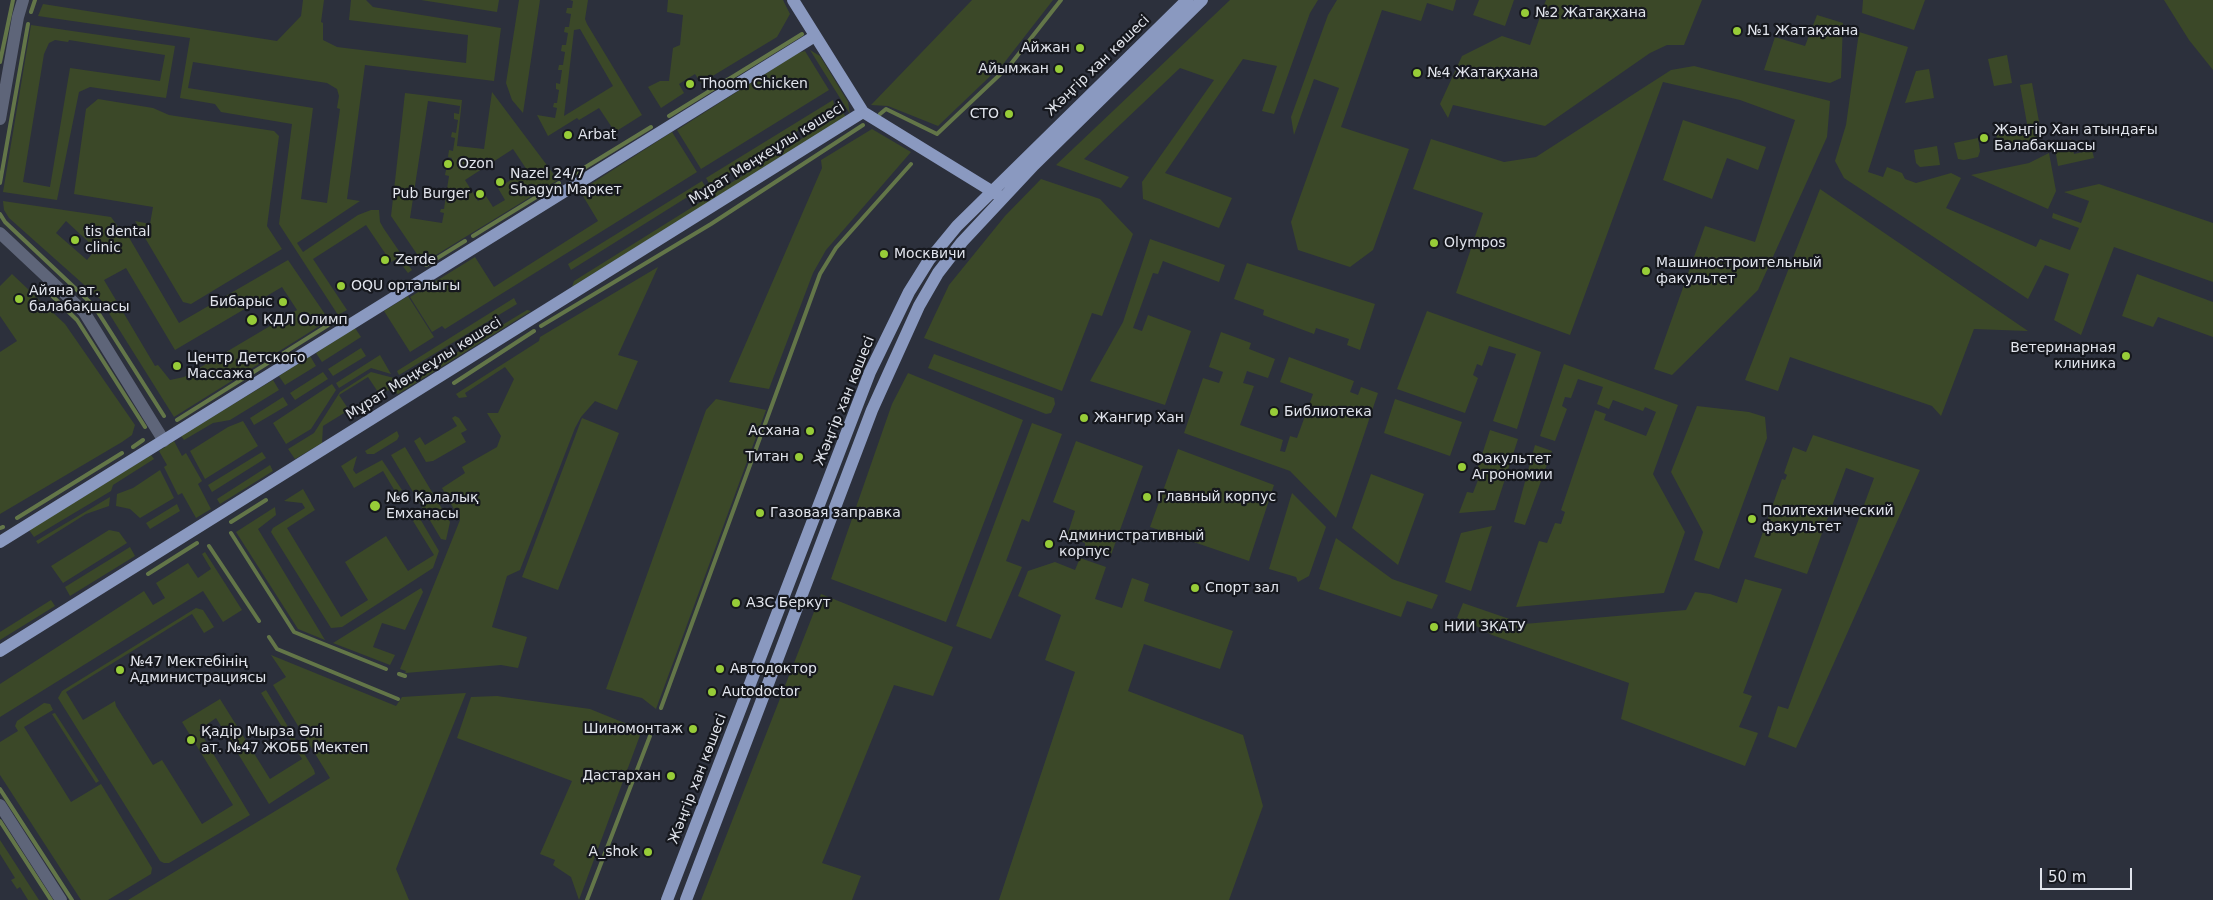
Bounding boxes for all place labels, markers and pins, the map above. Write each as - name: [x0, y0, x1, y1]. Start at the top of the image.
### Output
- place label: №2 Жатақхана: [1535, 5, 1646, 21]
- marker: №2 Жатақхана: [1519, 7, 1531, 19]
- place label: №1 Жатақхана: [1747, 23, 1858, 39]
- marker: №1 Жатақхана: [1731, 25, 1743, 37]
- place label: Айжан: [1021, 40, 1070, 56]
- marker: Айжан: [1074, 42, 1086, 54]
- place label: Айымжан: [978, 61, 1049, 77]
- marker: Айымжан: [1053, 63, 1065, 75]
- place label: №4 Жатақхана: [1427, 65, 1538, 81]
- marker: №4 Жатақхана: [1411, 67, 1423, 79]
- place label: Thoom Chicken: [700, 76, 808, 92]
- marker: Thoom Chicken: [684, 78, 696, 90]
- place label: СТО: [970, 106, 999, 122]
- marker: СТО: [1003, 108, 1015, 120]
- place label: Жәңгір Хан атындағы Балабақшасы: [1994, 122, 2158, 154]
- place label: Arbat: [578, 127, 616, 143]
- marker: Arbat: [562, 129, 574, 141]
- marker: Жәңгір Хан атындағы Балабақшасы: [1978, 132, 1990, 144]
- place label: Ozon: [458, 156, 494, 172]
- marker: Ozon: [442, 158, 454, 170]
- place label: Nazel 24/7 Shagyn Маркет: [510, 166, 622, 198]
- marker: Nazel 24/7 Shagyn Маркет: [494, 176, 506, 188]
- place label: Pub Burger: [392, 186, 470, 202]
- marker: Pub Burger: [474, 188, 486, 200]
- place label: tis dental clinic: [85, 224, 150, 256]
- marker: tis dental clinic: [69, 234, 81, 246]
- place label: Olympos: [1444, 235, 1506, 251]
- marker: Olympos: [1428, 237, 1440, 249]
- place label: Москвичи: [894, 246, 966, 262]
- marker: Москвичи: [878, 248, 890, 260]
- place label: Zerde: [395, 252, 436, 268]
- marker: Zerde: [379, 254, 391, 266]
- place label: Машиностроительный факультет: [1656, 255, 1822, 288]
- marker: Машиностроительный факультет: [1640, 265, 1652, 277]
- place label: OQU орталыгы: [351, 278, 460, 294]
- marker: OQU орталыгы: [335, 280, 347, 292]
- place label: Айяна ат. балабақшасы: [29, 283, 130, 316]
- marker: Айяна ат. балабақшасы: [13, 293, 25, 305]
- place label: Бибарыс: [209, 294, 273, 310]
- marker: Бибарыс: [277, 296, 289, 308]
- place label: КДЛ Олимп: [263, 312, 348, 328]
- marker: КДЛ Олимп: [245, 313, 259, 327]
- place label: Ветеринарная клиника: [2010, 340, 2116, 372]
- place label: Центр Детского Массажа: [187, 350, 305, 382]
- marker: Ветеринарная клиника: [2120, 350, 2132, 362]
- marker: Центр Детского Массажа: [171, 360, 183, 372]
- place label: Библиотека: [1284, 404, 1372, 420]
- marker: Библиотека: [1268, 406, 1280, 418]
- place label: Жангир Хан: [1094, 410, 1184, 426]
- marker: Жангир Хан: [1078, 412, 1090, 424]
- place label: Асхана: [748, 423, 800, 439]
- marker: Асхана: [804, 425, 816, 437]
- place label: Титан: [745, 449, 789, 465]
- marker: Титан: [793, 451, 805, 463]
- place label: Факультет Агрономии: [1472, 451, 1553, 484]
- marker: Факультет Агрономии: [1456, 461, 1468, 473]
- place label: Главный корпус: [1157, 489, 1276, 505]
- place label: №6 Қалалық Емханасы: [386, 490, 478, 522]
- marker: Главный корпус: [1141, 491, 1153, 503]
- marker: №6 Қалалық Емханасы: [368, 499, 382, 513]
- place label: Политехнический факультет: [1762, 503, 1894, 536]
- place label: Газовая заправка: [770, 505, 901, 521]
- marker: Газовая заправка: [754, 507, 766, 519]
- marker: Политехнический факультет: [1746, 513, 1758, 525]
- place label: Административный корпус: [1059, 528, 1204, 560]
- marker: Административный корпус: [1043, 538, 1055, 550]
- place label: Спорт зал: [1205, 580, 1279, 596]
- marker: Спорт зал: [1189, 582, 1201, 594]
- place label: АЗС Беркут: [746, 595, 831, 611]
- marker: АЗС Беркут: [730, 597, 742, 609]
- place label: НИИ ЗКАТУ: [1444, 619, 1525, 635]
- marker: НИИ ЗКАТУ: [1428, 621, 1440, 633]
- place label: №47 Мектебінің Администрациясы: [130, 654, 266, 686]
- place label: Автодоктор: [730, 661, 817, 677]
- marker: Автодоктор: [714, 663, 726, 675]
- marker: №47 Мектебінің Администрациясы: [114, 664, 126, 676]
- place label: Autodoctor: [722, 684, 799, 700]
- marker: Autodoctor: [706, 686, 718, 698]
- place label: Шиномонтаж: [584, 721, 683, 737]
- marker: Шиномонтаж: [687, 723, 699, 735]
- place label: Қадір Мырза Әлі ат. №47 ЖОББ Мектеп: [201, 724, 368, 756]
- marker: Қадір Мырза Әлі ат. №47 ЖОББ Мектеп: [185, 734, 197, 746]
- place label: Дастархан: [582, 768, 661, 784]
- marker: Дастархан: [665, 770, 677, 782]
- place label: A_shok: [589, 844, 638, 860]
- marker: A_shok: [642, 846, 654, 858]

